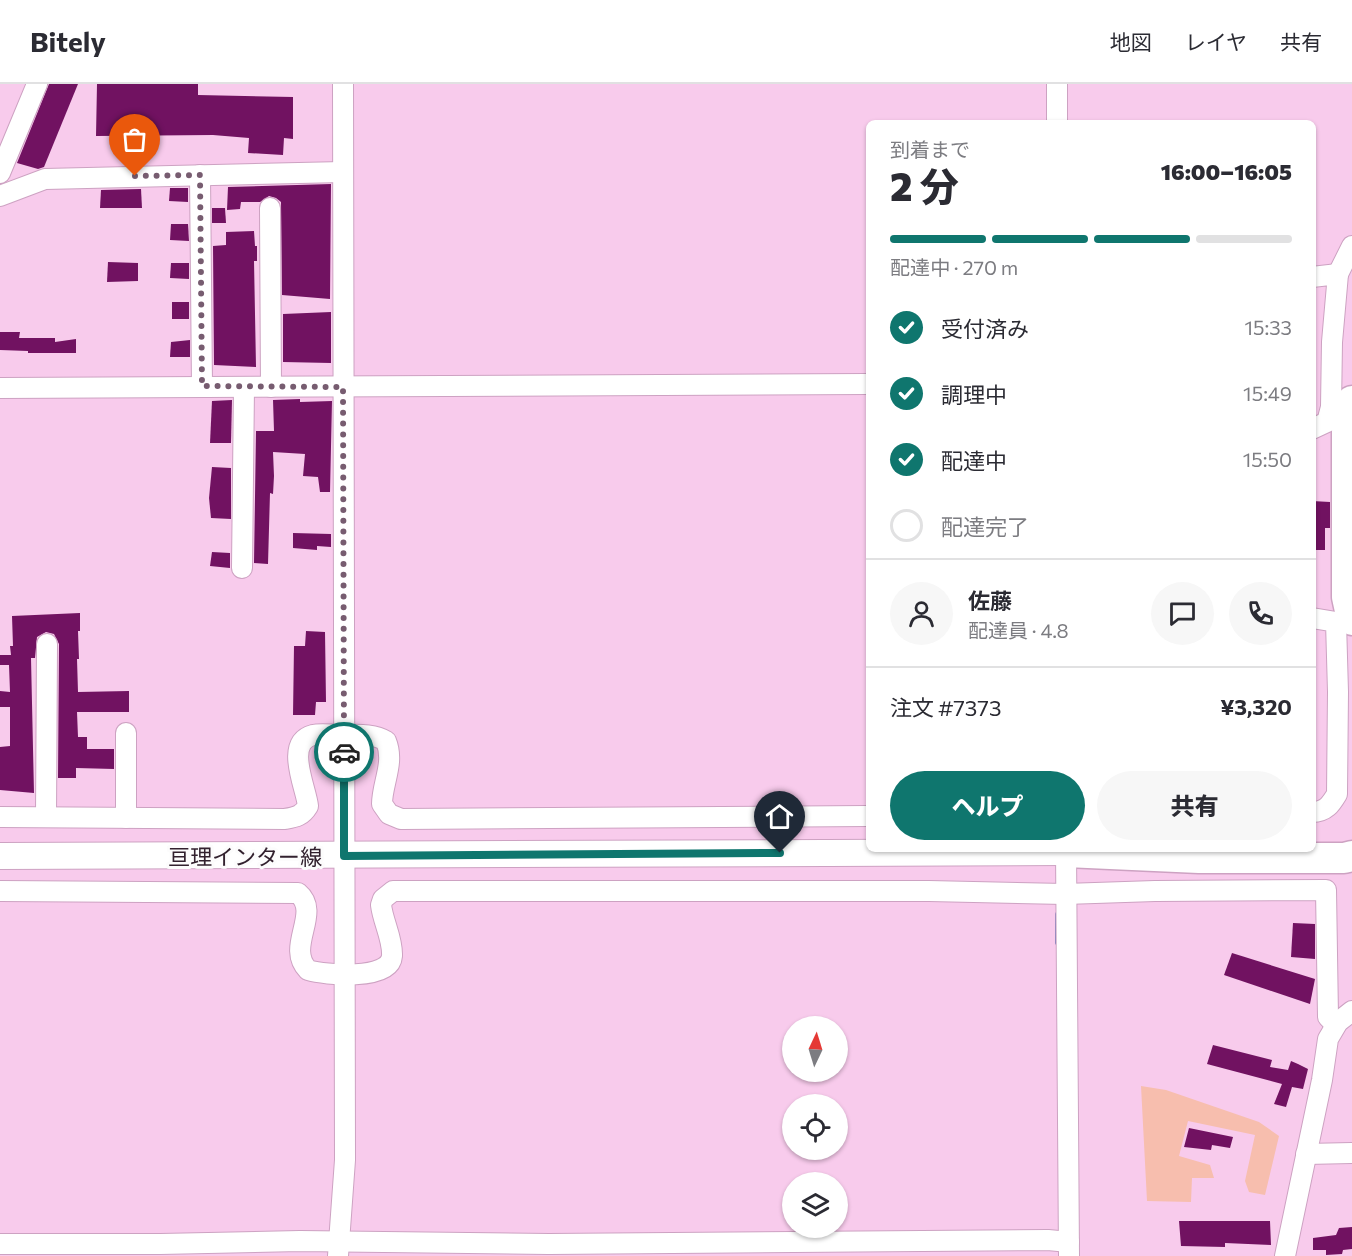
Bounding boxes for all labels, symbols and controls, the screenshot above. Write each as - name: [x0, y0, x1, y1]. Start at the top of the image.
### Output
- text: Bitely: [30, 24, 106, 58]
- text: 地図: [1110, 29, 1152, 54]
- text: レイヤ: [1185, 29, 1247, 54]
- text: 共有: [1280, 29, 1322, 54]
- pin: [109, 114, 160, 176]
- icon: bag: [118, 123, 151, 156]
- text: 到着まで: [890, 137, 970, 161]
- text: 16:00–16:05: [1161, 158, 1292, 185]
- text: 2 分: [890, 161, 959, 209]
- text: 配達中 · 270 m: [890, 255, 1018, 279]
- icon: check: [890, 311, 923, 344]
- text: 受付済み: [941, 315, 1029, 342]
- text: 15:33: [1244, 315, 1292, 339]
- icon: check: [890, 377, 923, 410]
- text: 調理中: [941, 381, 1007, 408]
- text: 15:49: [1243, 381, 1292, 405]
- icon: check: [890, 443, 923, 476]
- text: 配達中: [941, 447, 1007, 474]
- text: 15:50: [1243, 447, 1292, 471]
- text: 配達完了: [941, 513, 1029, 540]
- button: person: [890, 582, 953, 645]
- button: chat: [1151, 582, 1214, 645]
- button: phone: [1229, 582, 1292, 645]
- text: 佐藤: [968, 587, 1012, 614]
- text: 配達員 · 4.8: [968, 618, 1069, 642]
- text: ¥3,320: [1220, 693, 1292, 720]
- text: 注文 #7373: [890, 694, 1001, 721]
- courier: [314, 722, 374, 782]
- icon: car: [328, 736, 361, 769]
- button: ヘルプ: [890, 771, 1085, 840]
- button: 共有: [1097, 771, 1292, 840]
- pin: [754, 791, 805, 853]
- icon: home: [763, 800, 796, 833]
- street label: 亘理インター線: [168, 843, 322, 870]
- north arrow: [782, 1016, 848, 1082]
- map controls: [782, 1016, 848, 1238]
- button: locate: [782, 1094, 848, 1160]
- button: layers: [782, 1172, 848, 1238]

